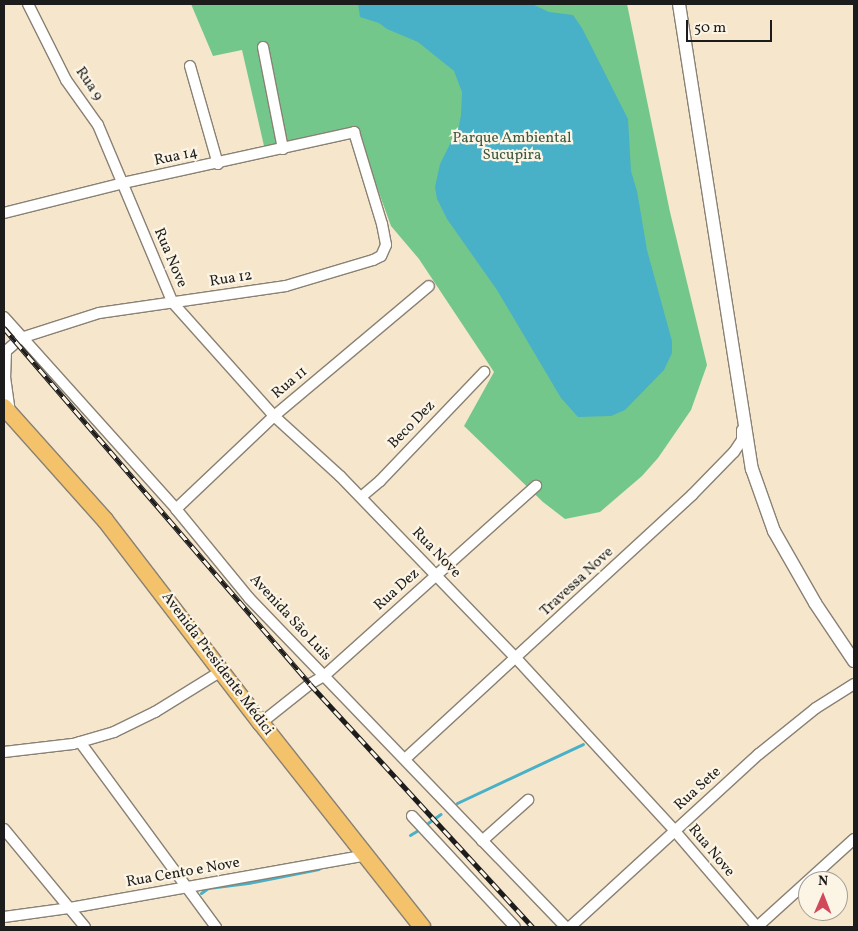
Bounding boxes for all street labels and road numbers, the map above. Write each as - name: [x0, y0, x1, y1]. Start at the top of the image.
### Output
- street label: Rua 9: [71, 64, 107, 104]
- street label: Rua 14: [153, 144, 199, 170]
- street label: Rua Nove: [149, 225, 191, 291]
- street label: Rua 12: [208, 267, 254, 291]
- street label: Rua 11: [269, 363, 311, 403]
- street label: Beco Dez: [385, 397, 439, 453]
- street label: Rua Nove: [408, 524, 464, 582]
- street label: Travessa Nove: [537, 544, 617, 620]
- street label: Rua Dez: [371, 565, 423, 615]
- street label: Avenida São Luis: [245, 571, 335, 665]
- street label: Avenida Presidente Médici: [157, 589, 277, 739]
- street label: Rua Sete: [671, 763, 725, 815]
- street label: Rua Nove: [684, 821, 738, 881]
- street label: Rua Cento e Nove: [125, 854, 241, 892]

